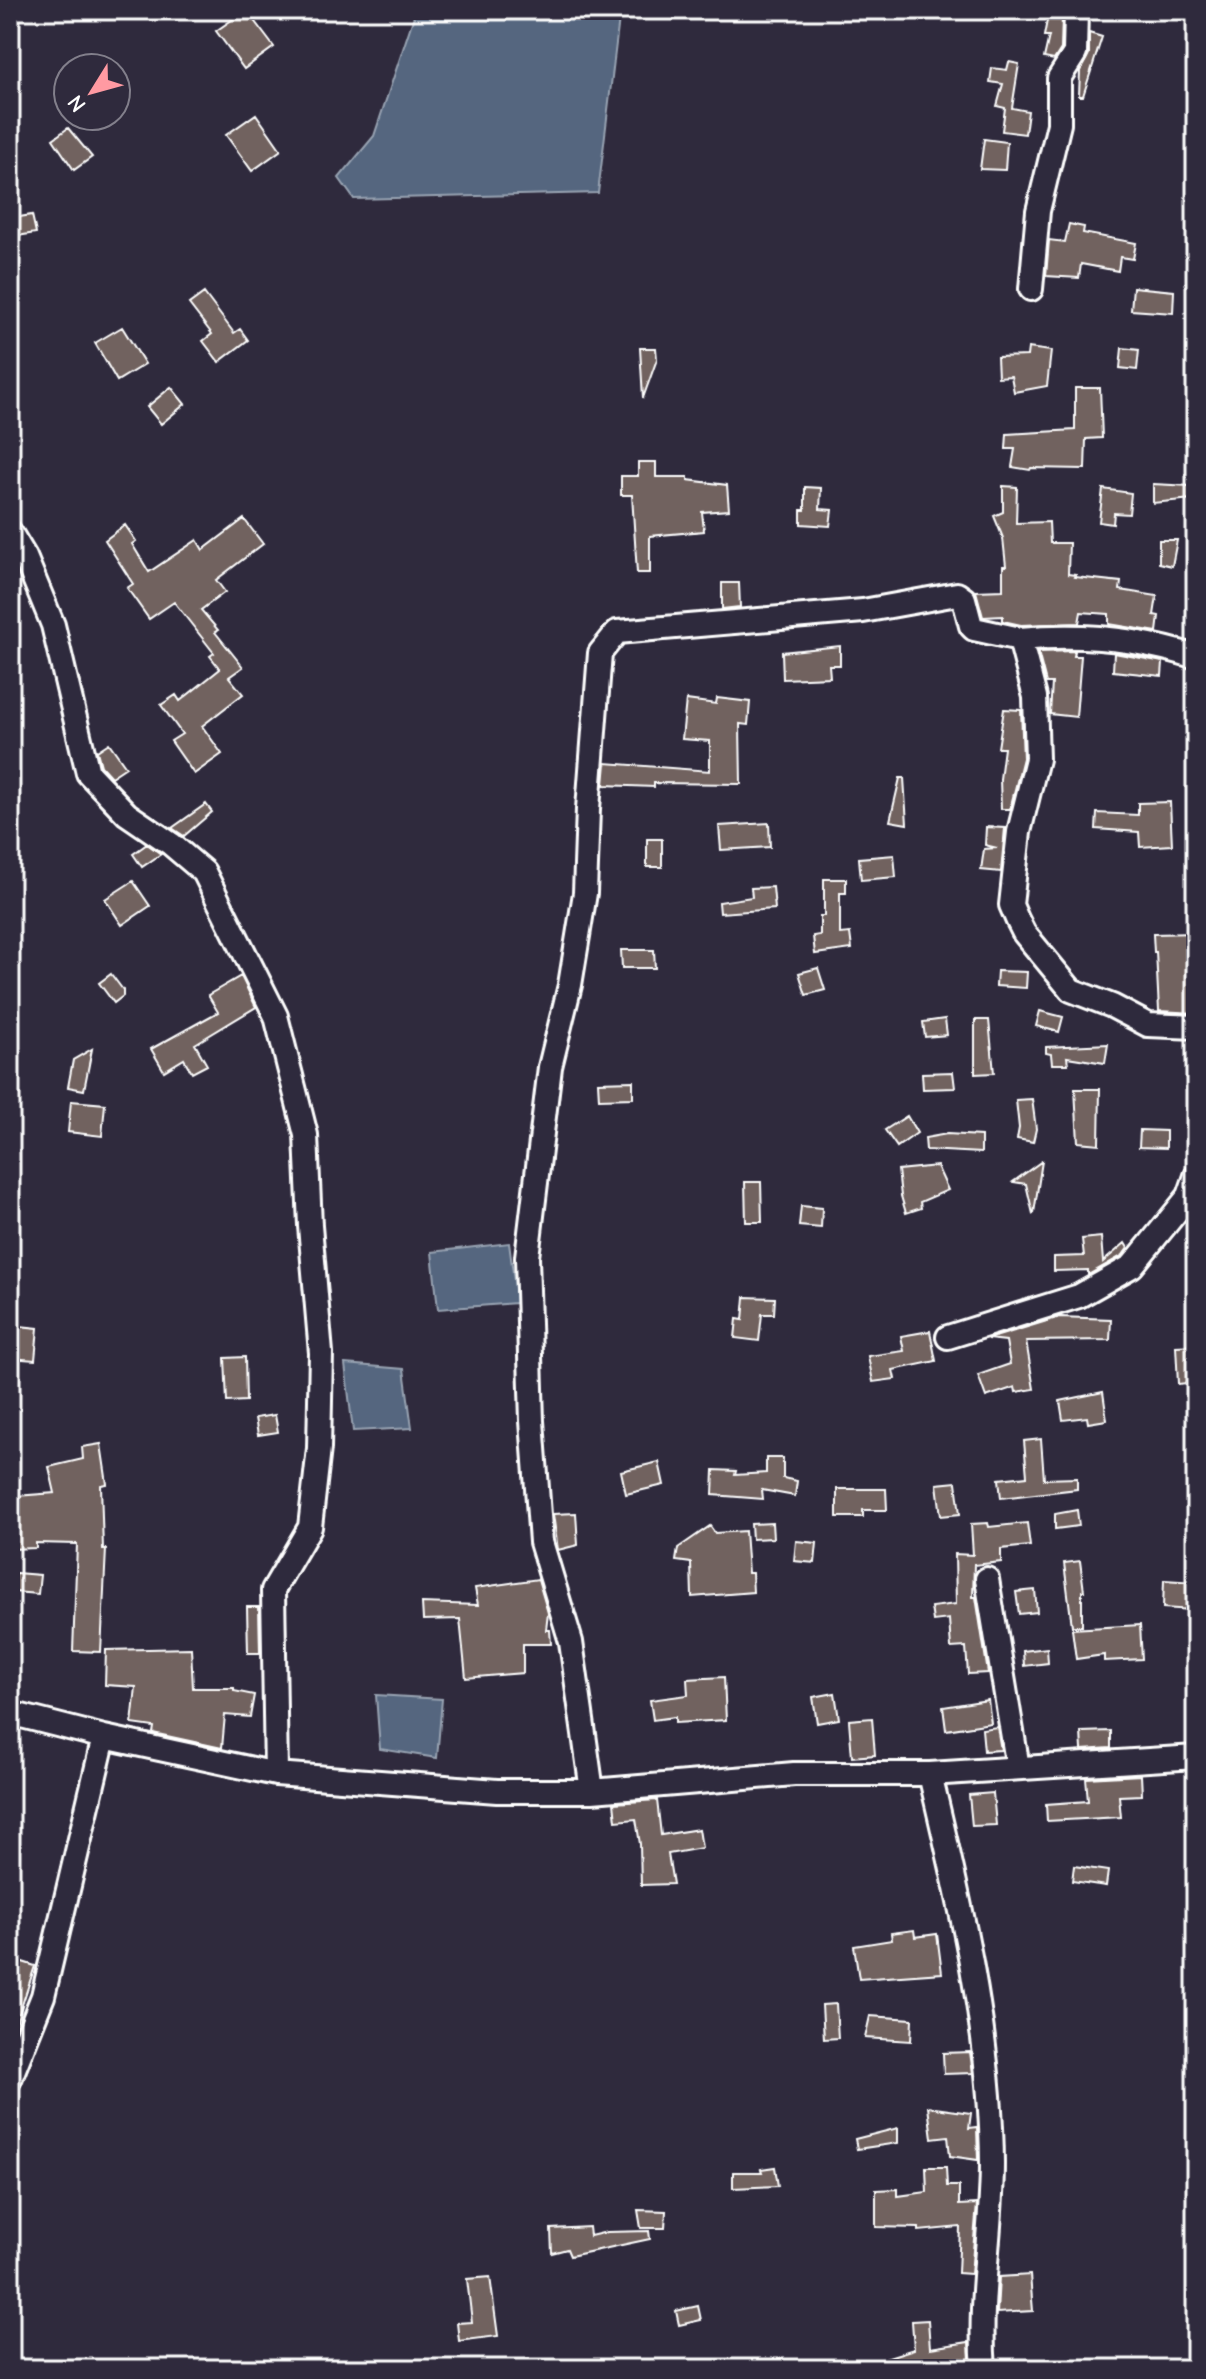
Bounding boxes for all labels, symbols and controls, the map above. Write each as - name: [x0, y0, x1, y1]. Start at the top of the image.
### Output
- north arrow: [52, 52, 132, 132]
- text: N: [62, 90, 92, 117]

